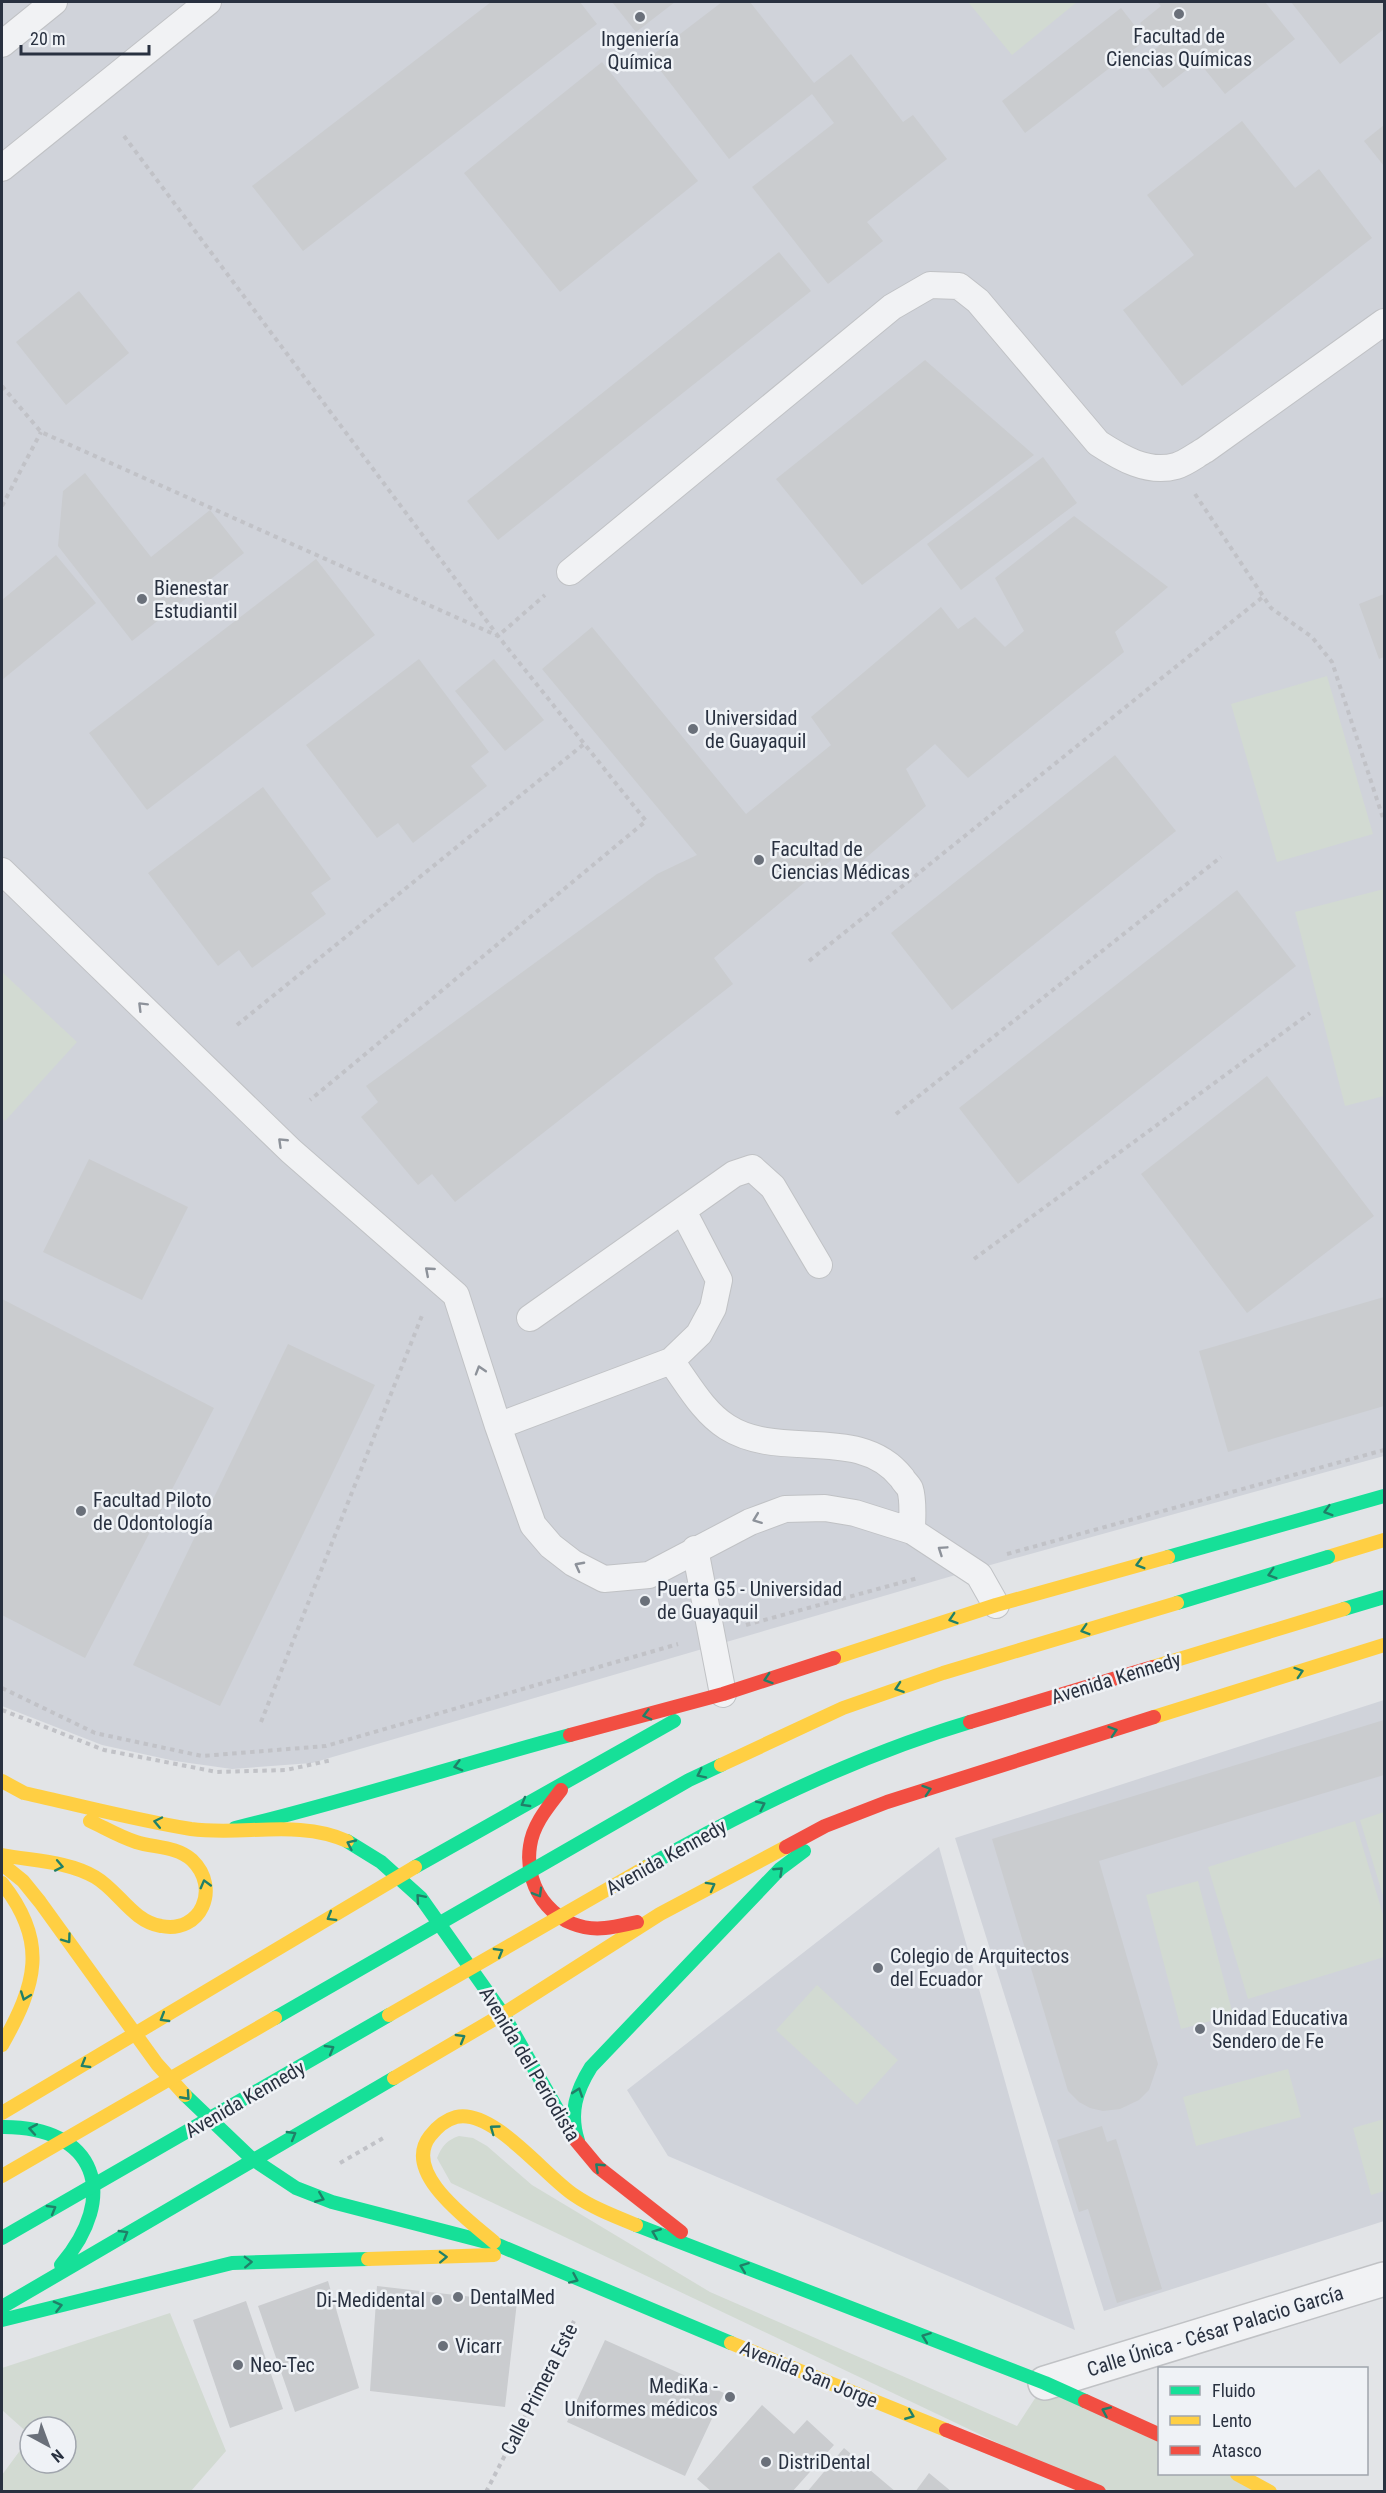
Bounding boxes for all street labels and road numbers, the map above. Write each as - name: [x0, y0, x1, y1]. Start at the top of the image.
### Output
- street label: Avenida Kennedy: [1048, 1647, 1184, 1709]
- street label: Avenida Kennedy: [601, 1814, 731, 1900]
- street label: Avenida del Periodista: [474, 1982, 586, 2146]
- street label: Avenida Kennedy: [181, 2055, 309, 2143]
- street label: Calle Única - César Palacio García: [1084, 2281, 1346, 2381]
- street label: Calle Primera Este: [496, 2319, 582, 2459]
- street label: Avenida San Jorge: [737, 2335, 881, 2413]

